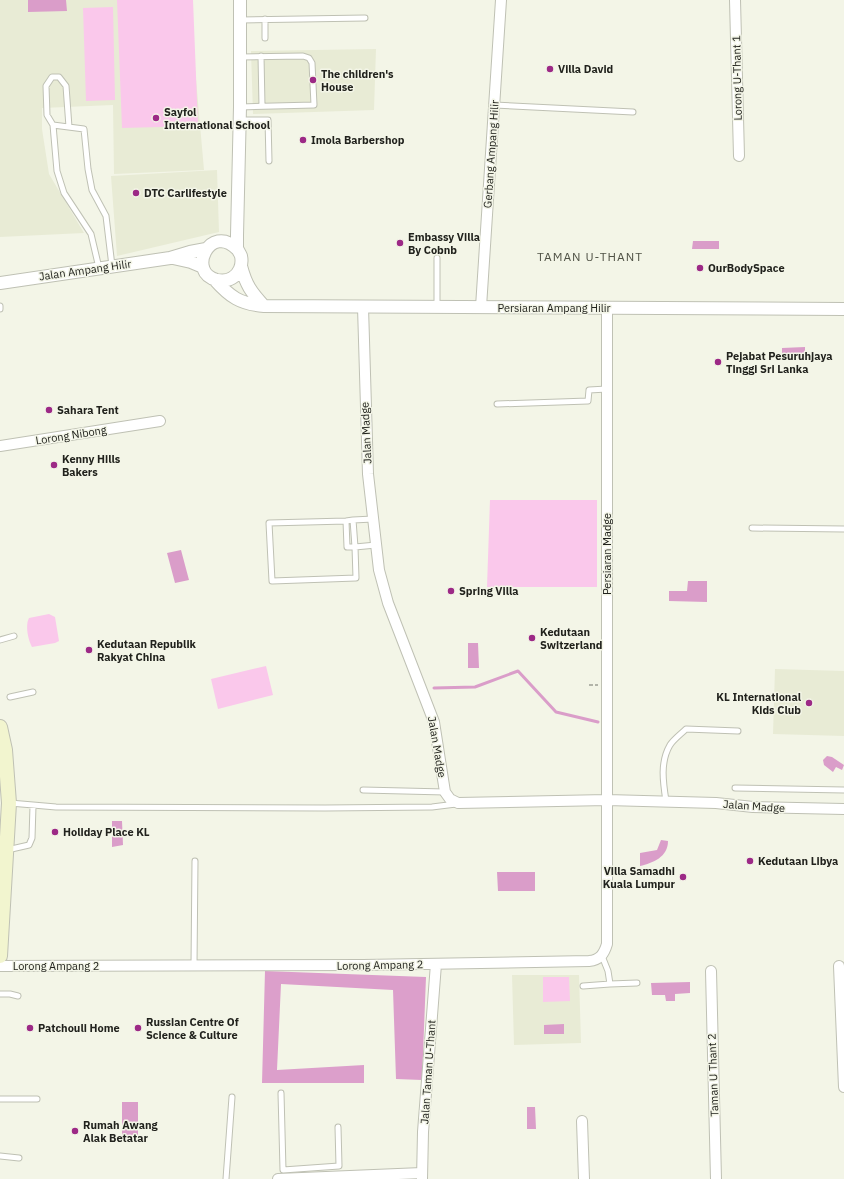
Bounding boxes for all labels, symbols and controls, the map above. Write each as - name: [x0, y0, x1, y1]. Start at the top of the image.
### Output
- street label: Lorong U-Thant 1: [729, 35, 745, 121]
- place label: Villa David: [558, 62, 613, 76]
- marker: Villa David: [545, 64, 555, 74]
- place label: The children's House: [321, 67, 394, 94]
- marker: The children's House: [308, 75, 318, 85]
- street label: Gerbang Ampang Hilir: [480, 99, 502, 209]
- place label: Sayfol International School: [164, 105, 271, 132]
- marker: Sayfol International School: [151, 113, 161, 123]
- place label: Imola Barbershop: [311, 133, 405, 147]
- marker: Imola Barbershop: [298, 135, 308, 145]
- place label: DTC Carlifestyle: [144, 186, 227, 200]
- marker: DTC Carlifestyle: [131, 188, 141, 198]
- place label: Embassy Villa By Cobnb: [408, 230, 480, 257]
- marker: Embassy Villa By Cobnb: [395, 238, 405, 248]
- district label: TAMAN U-THANT: [537, 249, 643, 264]
- street label: Jalan Ampang Hilir: [38, 257, 132, 283]
- place label: OurBodySpace: [708, 261, 785, 275]
- marker: OurBodySpace: [695, 263, 705, 273]
- street label: Persiaran Ampang Hilir: [497, 301, 611, 315]
- place label: Pejabat Pesuruhjaya Tinggi Sri Lanka: [726, 349, 832, 376]
- marker: Pejabat Pesuruhjaya Tinggi Sri Lanka: [713, 357, 723, 367]
- street label: Jalan Madge: [357, 402, 375, 464]
- place label: Sahara Tent: [57, 403, 119, 417]
- marker: Sahara Tent: [44, 405, 54, 415]
- street label: Lorong Nibong: [35, 422, 108, 448]
- place label: Kenny Hills Bakers: [62, 452, 121, 479]
- marker: Kenny Hills Bakers: [49, 460, 59, 470]
- street label: Persiaran Madge: [600, 513, 614, 595]
- place label: Spring Villa: [459, 584, 519, 598]
- marker: Spring Villa: [446, 586, 456, 596]
- place label: Kedutaan Switzerland: [540, 625, 603, 652]
- marker: Kedutaan Switzerland: [527, 633, 537, 643]
- place label: Kedutaan Republik Rakyat China: [97, 637, 197, 664]
- marker: Kedutaan Republik Rakyat China: [84, 645, 94, 655]
- place label: KL International Kids Club: [716, 690, 802, 717]
- marker: KL International Kids Club: [804, 698, 814, 708]
- street label: Jalan Madge: [425, 715, 449, 779]
- street label: Jalan Madge: [723, 797, 785, 815]
- place label: Holiday Place KL: [63, 825, 150, 839]
- marker: Holiday Place KL: [50, 827, 60, 837]
- place label: Kedutaan Libya: [758, 854, 838, 868]
- marker: Kedutaan Libya: [745, 856, 755, 866]
- place label: Villa Samadhi Kuala Lumpur: [603, 864, 676, 891]
- marker: Villa Samadhi Kuala Lumpur: [678, 872, 688, 882]
- street label: Lorong Ampang 2: [337, 957, 423, 973]
- street label: Lorong Ampang 2: [13, 959, 99, 973]
- place label: Russian Centre Of Science & Culture: [146, 1015, 239, 1042]
- street label: Jalan Taman U-Thant: [417, 1019, 439, 1125]
- place label: Patchouli Home: [38, 1021, 120, 1035]
- marker: Patchouli Home: [25, 1023, 35, 1033]
- marker: Russian Centre Of Science & Culture: [133, 1023, 143, 1033]
- street label: Taman U Thant 2: [705, 1033, 721, 1117]
- place label: Rumah Awang Alak Betatar: [83, 1118, 158, 1145]
- marker: Rumah Awang Alak Betatar: [70, 1126, 80, 1136]

